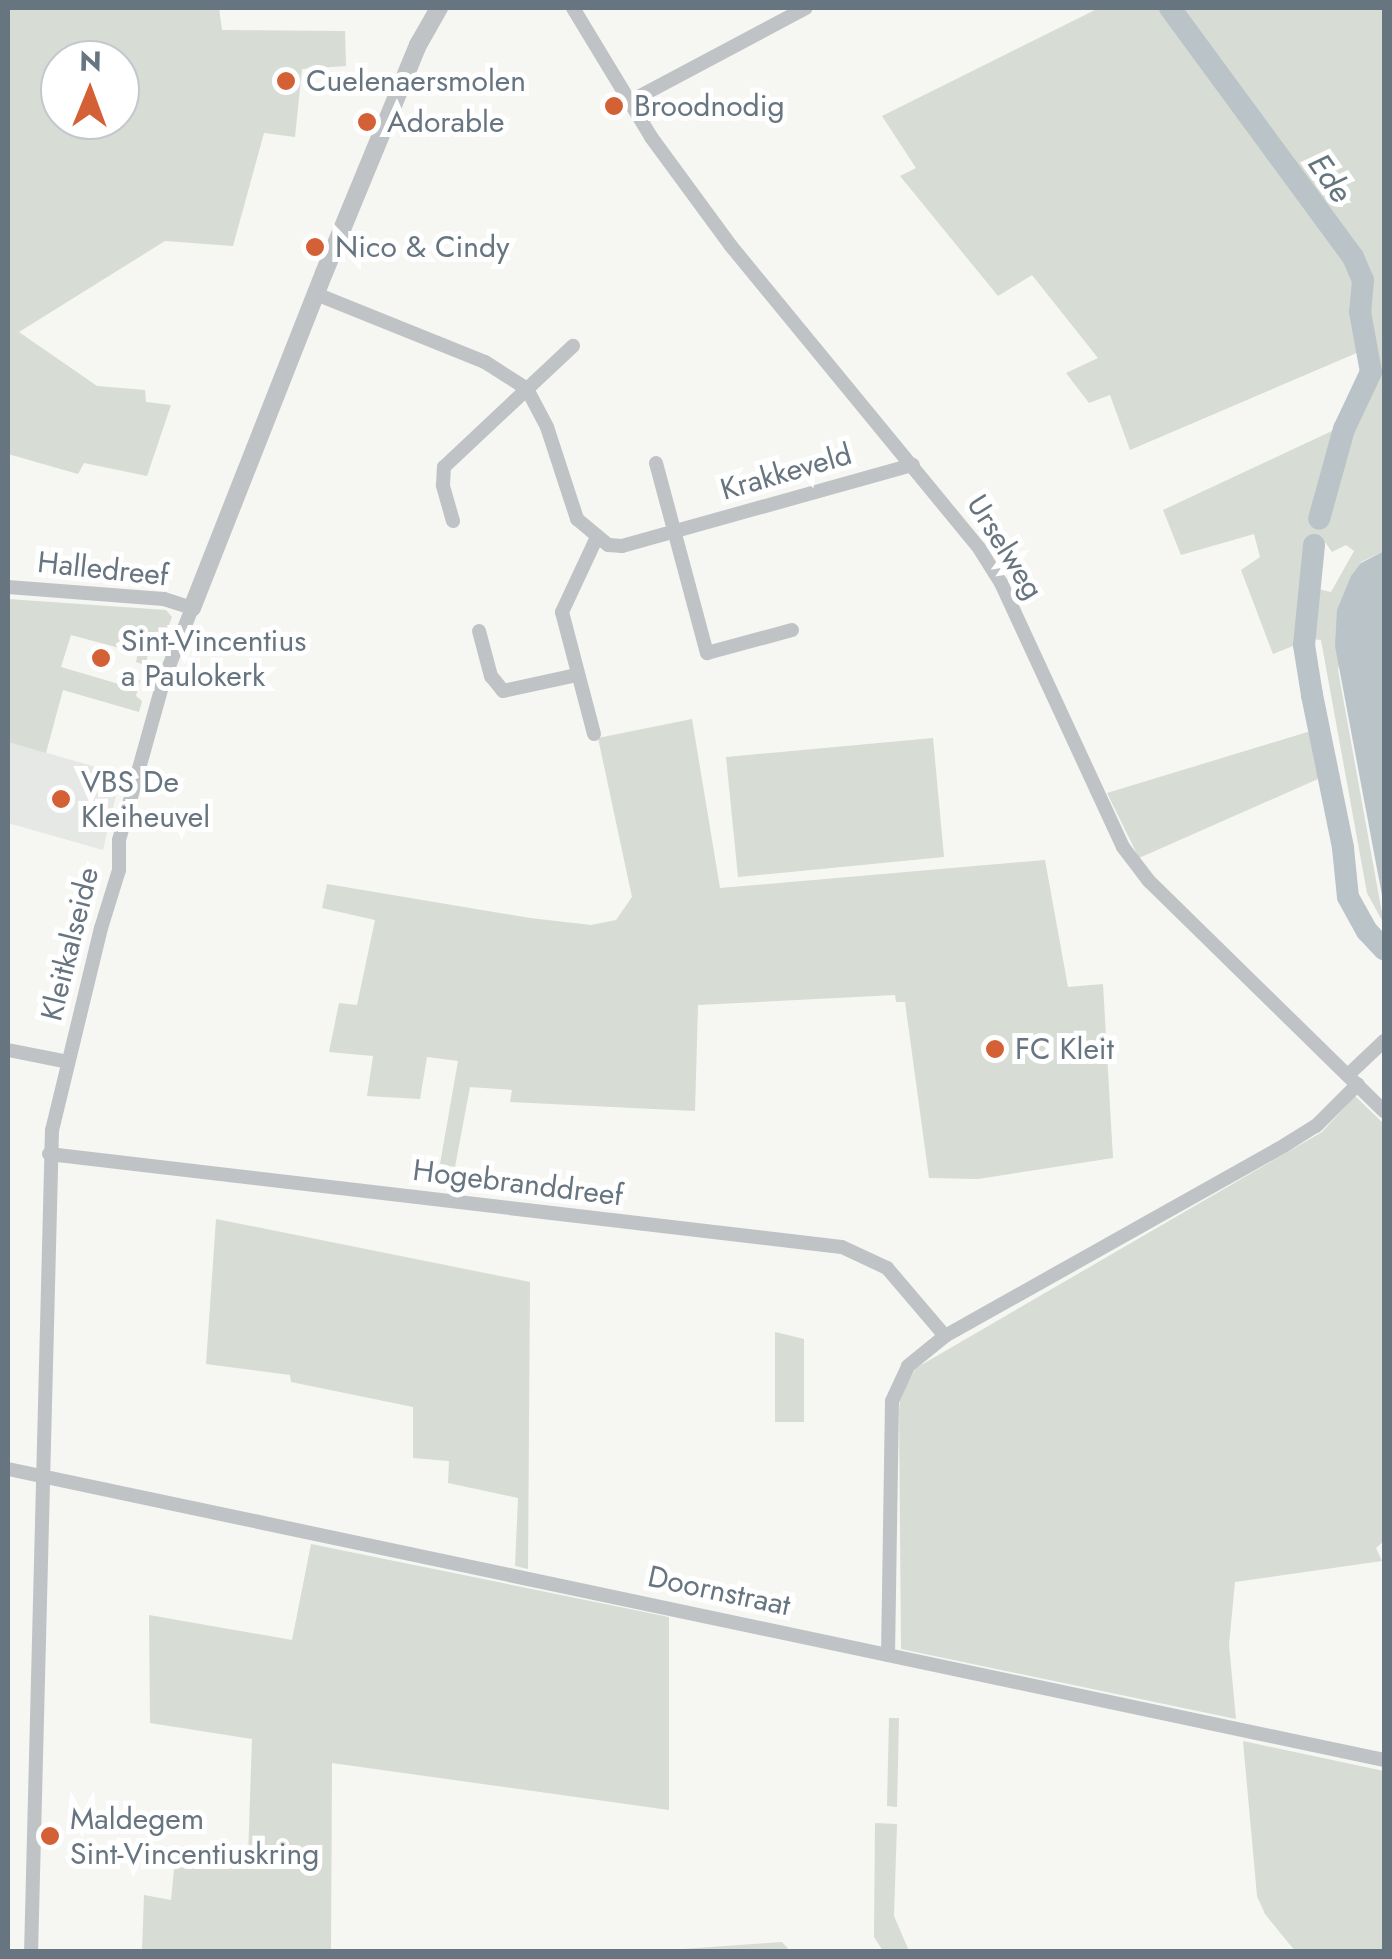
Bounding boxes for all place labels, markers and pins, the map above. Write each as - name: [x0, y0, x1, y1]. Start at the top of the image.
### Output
- place label: Cuelenaersmolen: [306, 63, 526, 99]
- marker: Cuelenaersmolen: [275, 70, 297, 92]
- place label: Broodnodig: [634, 88, 785, 124]
- marker: Broodnodig: [603, 95, 625, 117]
- place label: Adorable: [387, 104, 504, 140]
- marker: Adorable: [356, 111, 378, 133]
- place label: Nico & Cindy: [335, 229, 509, 265]
- marker: Nico & Cindy: [304, 236, 326, 258]
- place label: Sint-Vincentius a Paulokerk: [121, 623, 306, 694]
- marker: Sint-Vincentius a Paulokerk: [90, 647, 112, 669]
- place label: VBS De Kleiheuvel: [81, 764, 210, 834]
- marker: VBS De Kleiheuvel: [50, 788, 72, 810]
- place label: FC Kleit: [1015, 1031, 1114, 1067]
- marker: FC Kleit: [984, 1038, 1006, 1060]
- place label: Maldegem Sint-Vincentiuskring: [70, 1801, 319, 1872]
- marker: Maldegem Sint-Vincentiuskring: [39, 1825, 61, 1847]

